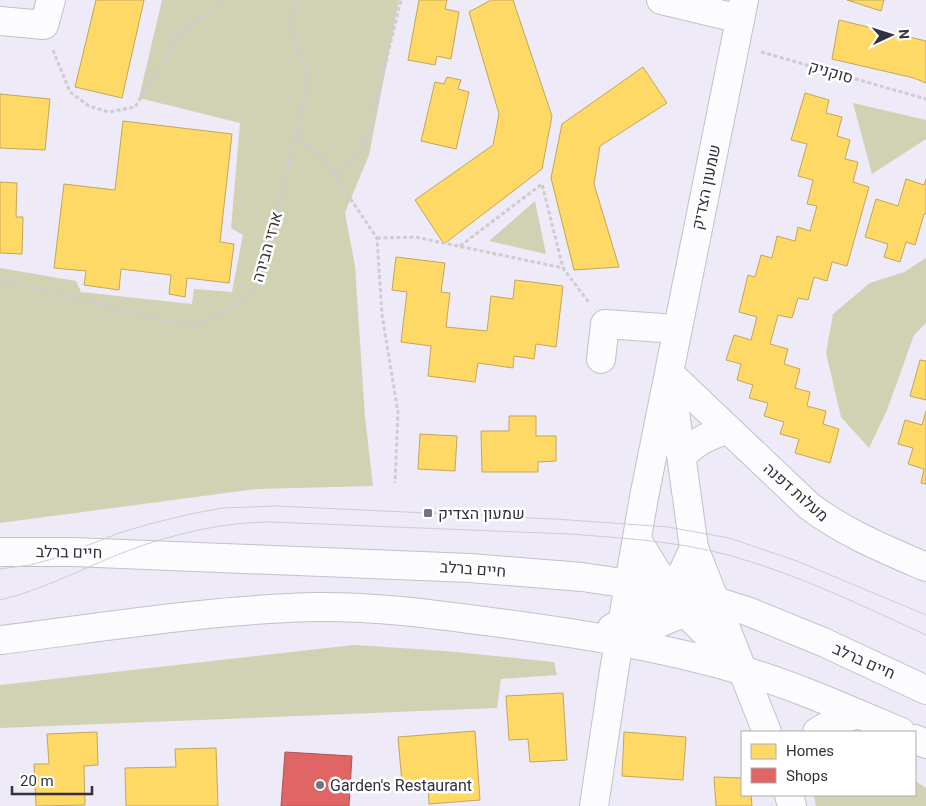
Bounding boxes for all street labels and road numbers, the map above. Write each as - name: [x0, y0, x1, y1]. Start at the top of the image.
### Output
- street label: סוקניק: [807, 57, 855, 87]
- street label: שמעון הצדיק: [688, 143, 724, 231]
- street label: ארזי הבירה: [248, 210, 286, 284]
- street label: מעלות דפנה: [760, 459, 832, 525]
- street label: חיים ברלב: [36, 542, 102, 562]
- street label: חיים ברלב: [439, 557, 507, 581]
- street label: חיים ברלב: [830, 639, 898, 683]

